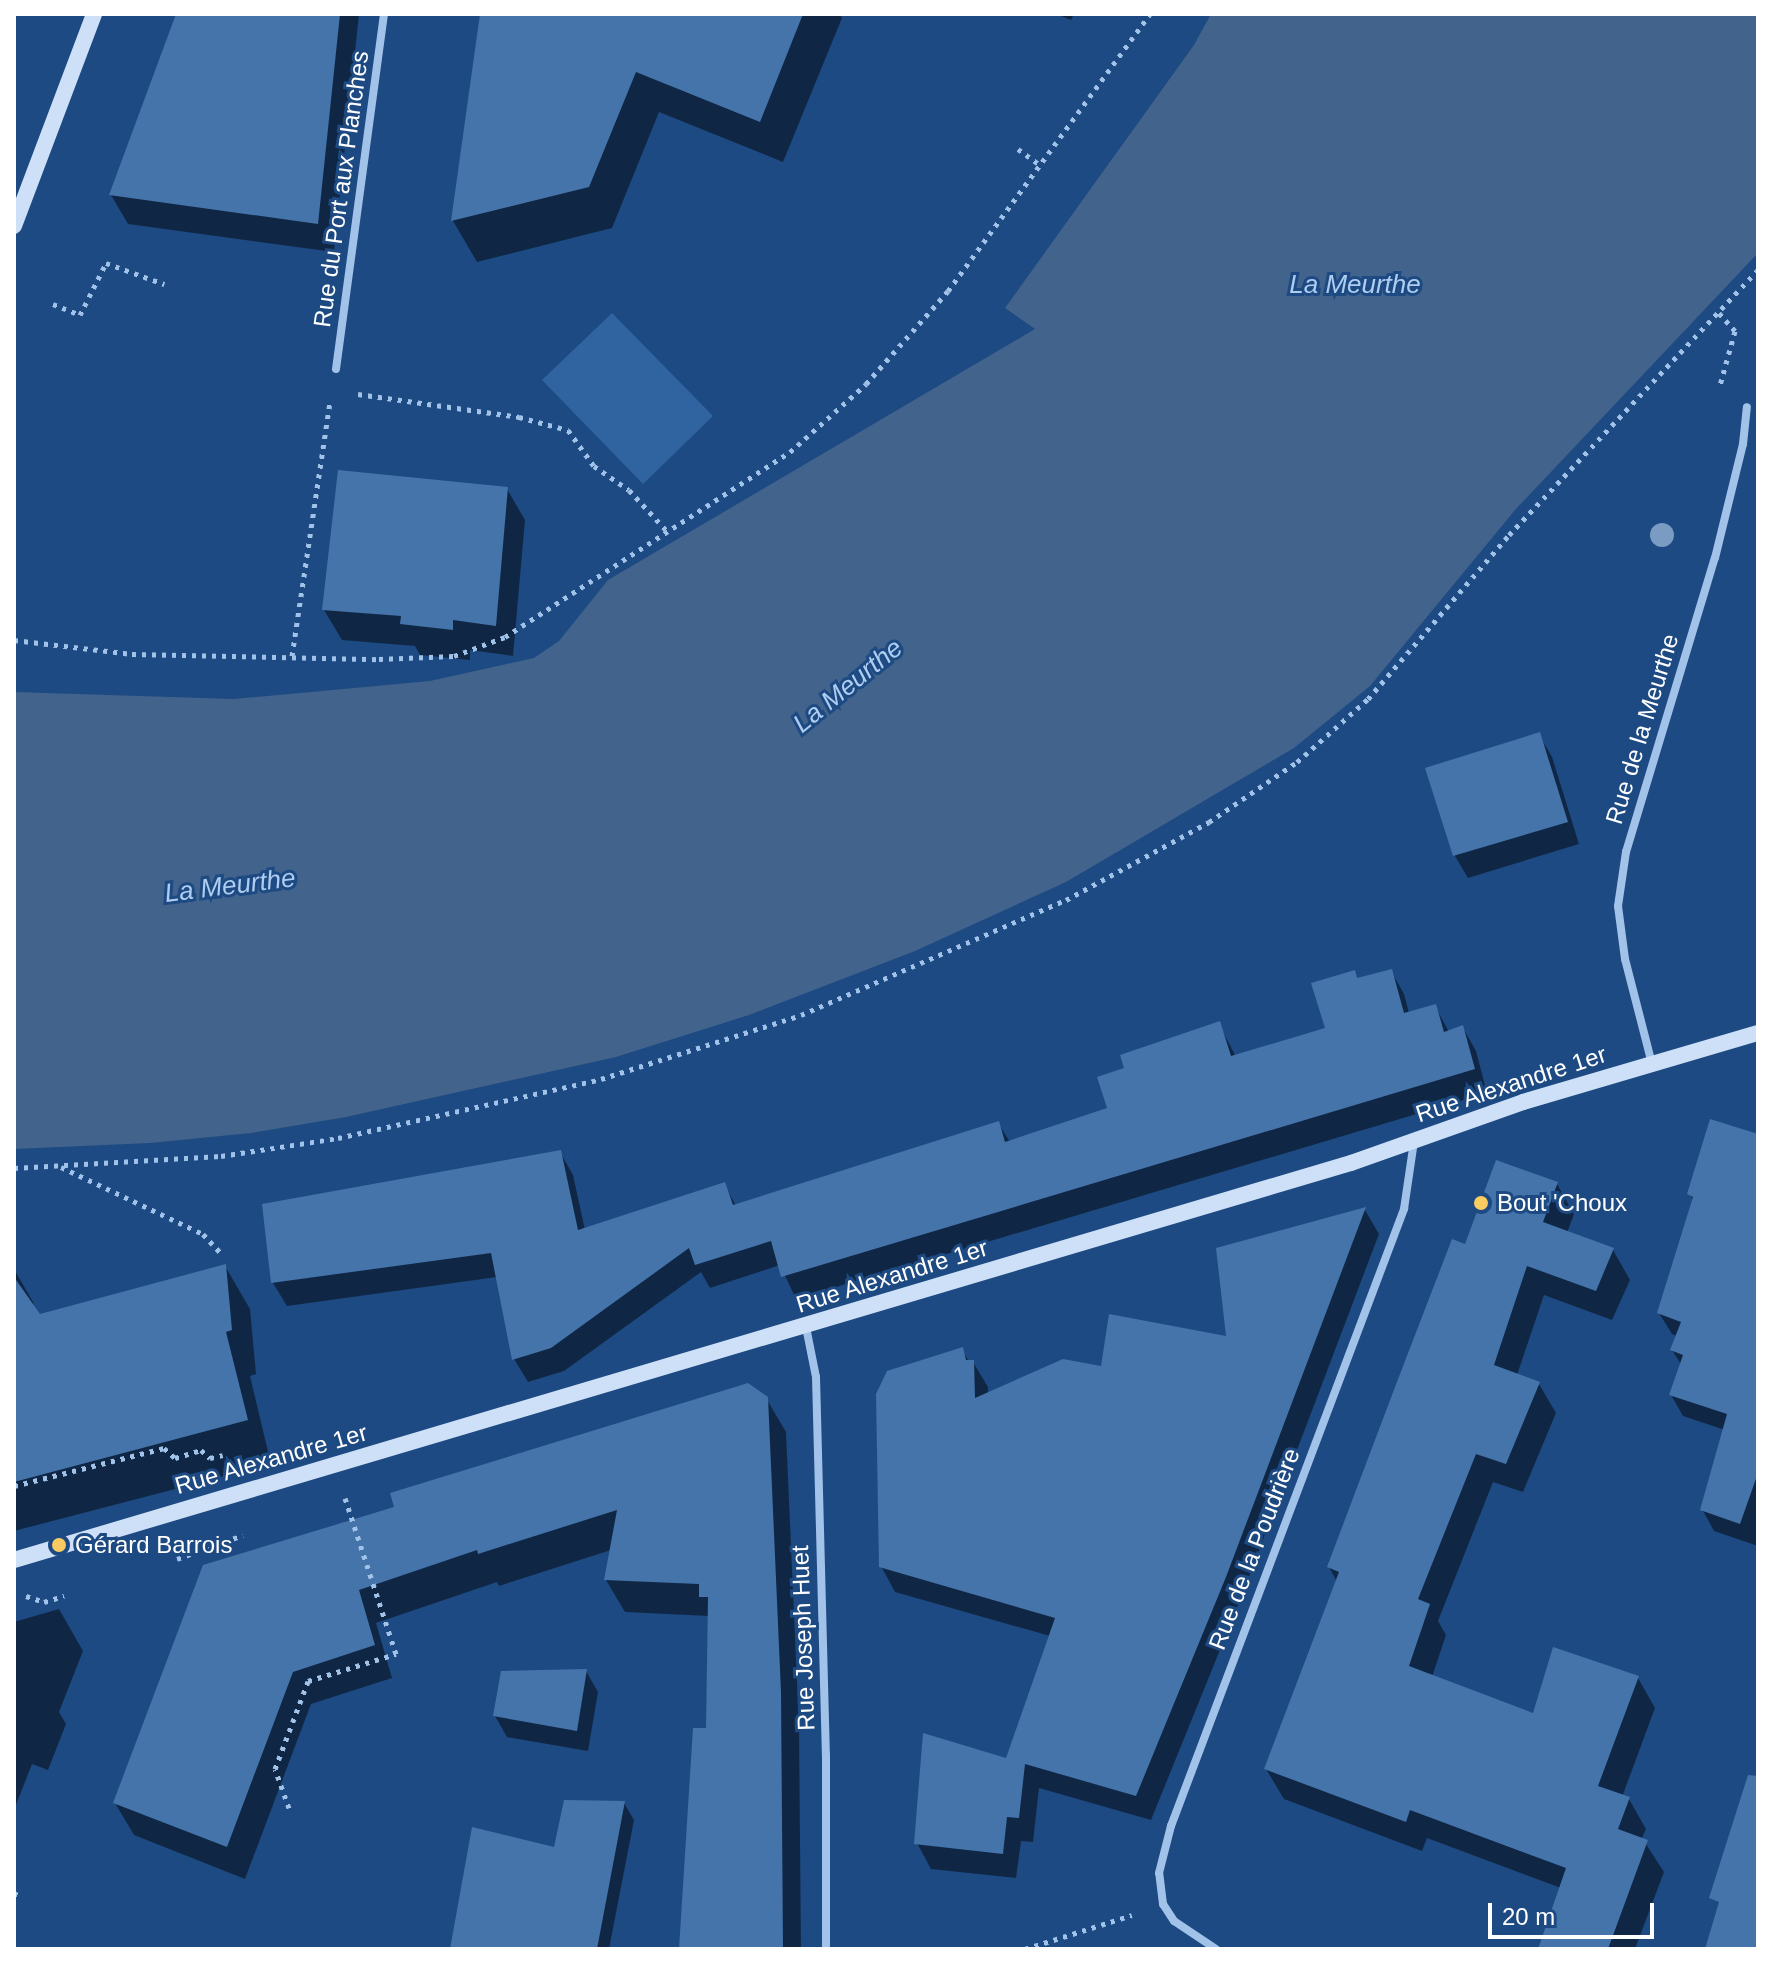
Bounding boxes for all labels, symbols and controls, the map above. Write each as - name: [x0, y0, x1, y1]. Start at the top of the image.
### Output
- street label: Rue du Port aux Planches: [307, 49, 375, 329]
- water label: La Meurthe: [1289, 269, 1421, 301]
- street label: Rue de la Meurthe: [1599, 630, 1685, 828]
- water label: La Meurthe: [787, 632, 909, 740]
- water label: La Meurthe: [163, 863, 297, 909]
- street label: Rue Alexandre 1er: [1411, 1039, 1611, 1129]
- place label: Bout 'Choux: [1497, 1189, 1627, 1217]
- marker: Bout 'Choux: [1472, 1194, 1490, 1212]
- street label: Rue Alexandre 1er: [792, 1233, 992, 1319]
- street label: Rue Alexandre 1er: [171, 1418, 371, 1500]
- street label: Rue de la Poudrière: [1202, 1444, 1306, 1654]
- place label: Gérard Barrois: [75, 1531, 232, 1559]
- marker: Gérard Barrois: [50, 1536, 68, 1554]
- street label: Rue Joseph Huet: [785, 1545, 821, 1731]
- scale bar: [1492, 1887, 1658, 1937]
- text: 20 m: [1502, 1903, 1555, 1930]

